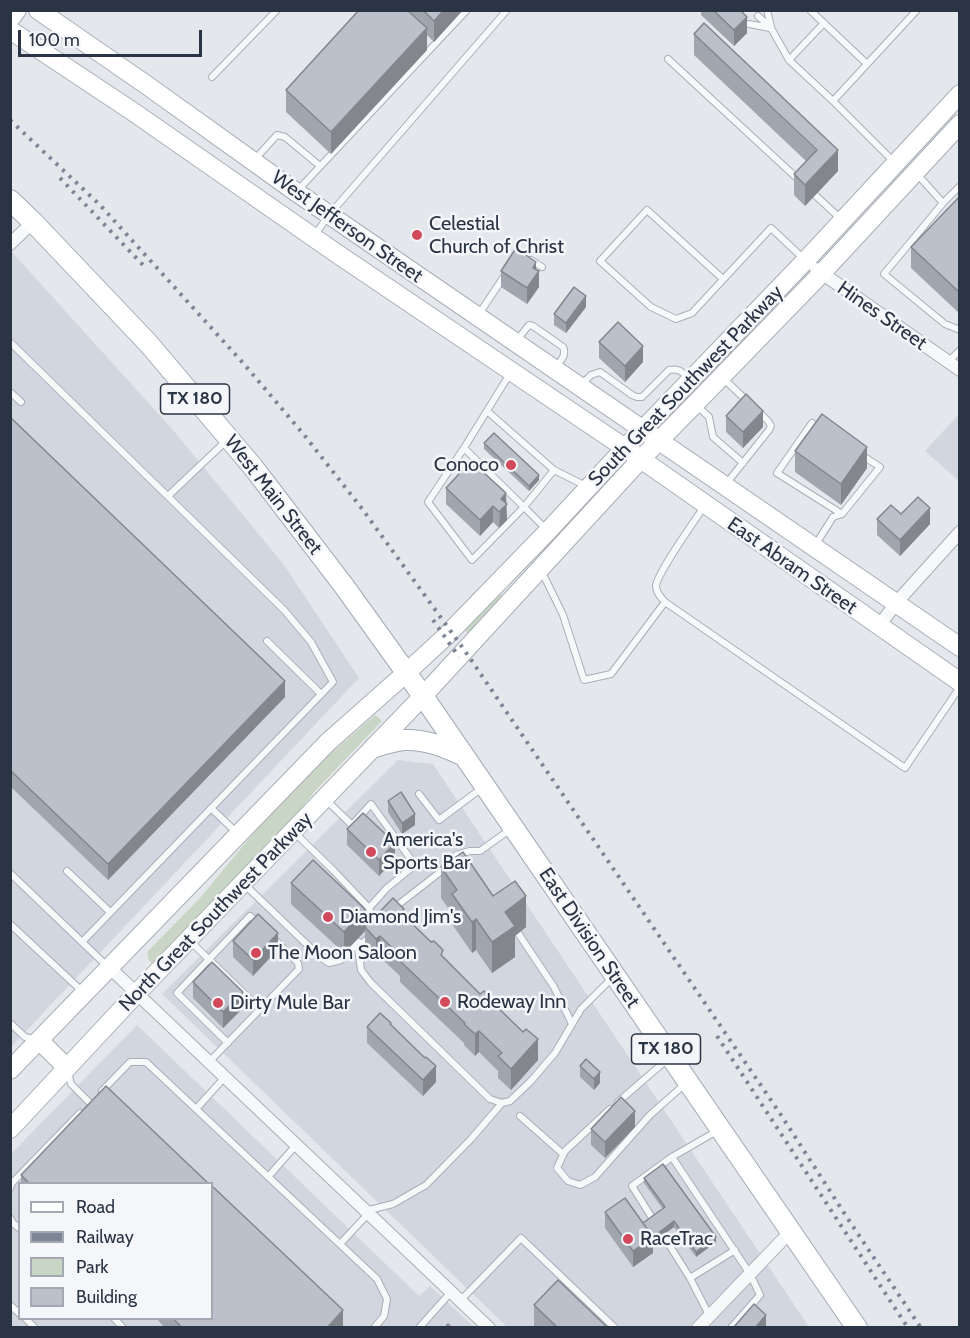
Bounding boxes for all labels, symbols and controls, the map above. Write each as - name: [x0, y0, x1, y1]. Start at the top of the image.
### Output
- scale bar: [21, 18, 206, 56]
- text: 100 m: [29, 29, 80, 51]
- street label: West Jefferson Street: [267, 166, 427, 288]
- place label: Celestial Church of Christ: [429, 212, 564, 259]
- marker: Celestial Church of Christ: [410, 228, 424, 242]
- street label: Hines Street: [833, 276, 931, 356]
- street label: South Great Southwest Parkway: [584, 281, 788, 491]
- road number: TX 180: [160, 384, 230, 414]
- street label: West Main Street: [219, 431, 327, 559]
- place label: Conoco: [434, 453, 499, 477]
- marker: Conoco: [504, 458, 518, 472]
- street label: East Abram Street: [723, 512, 861, 620]
- street label: North Great Southwest Parkway: [114, 807, 318, 1017]
- place label: America's Sports Bar: [383, 828, 470, 875]
- marker: America's Sports Bar: [364, 845, 378, 859]
- street label: East Division Street: [533, 864, 645, 1012]
- place label: Diamond Jim's: [340, 905, 461, 929]
- marker: Diamond Jim's: [321, 910, 335, 924]
- place label: The Moon Saloon: [268, 941, 417, 965]
- marker: The Moon Saloon: [249, 946, 263, 960]
- place label: Rodeway Inn: [457, 990, 567, 1014]
- place label: Dirty Mule Bar: [230, 991, 350, 1015]
- marker: Rodeway Inn: [438, 995, 452, 1009]
- marker: Dirty Mule Bar: [211, 996, 225, 1010]
- road number: TX 180: [632, 1034, 700, 1064]
- legend: [18, 1182, 213, 1320]
- text: Road: [76, 1196, 115, 1218]
- text: Railway: [76, 1226, 134, 1248]
- place label: RaceTrac: [640, 1227, 713, 1251]
- marker: RaceTrac: [621, 1232, 635, 1246]
- text: Park: [76, 1256, 108, 1278]
- text: Building: [76, 1286, 137, 1308]

